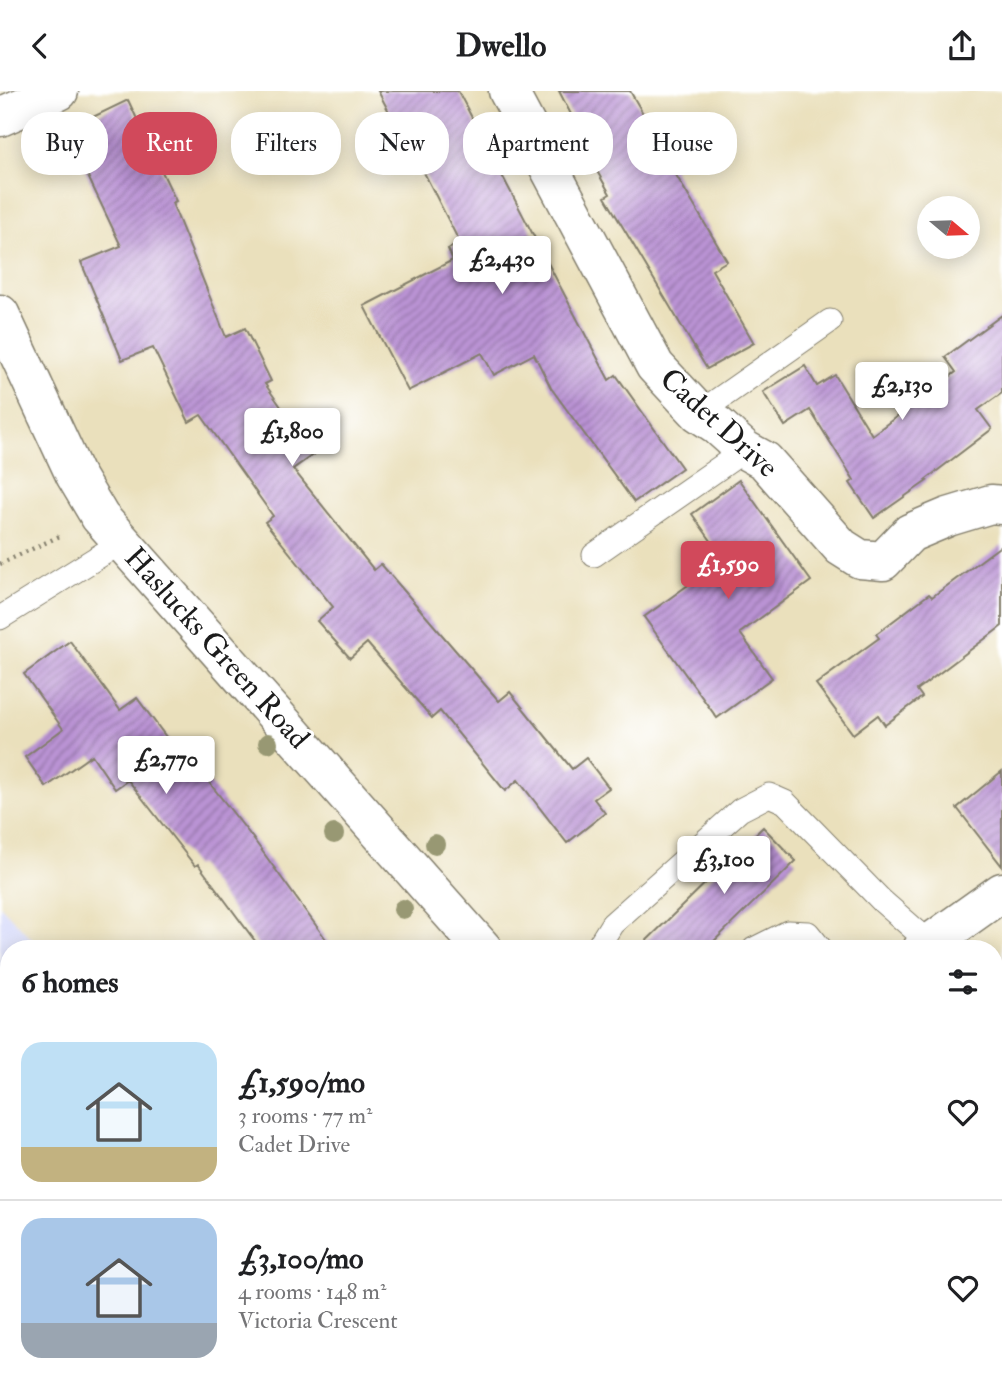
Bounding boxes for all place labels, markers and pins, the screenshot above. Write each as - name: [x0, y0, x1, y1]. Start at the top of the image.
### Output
- pin: £2,430: [445, 237, 559, 296]
- pin: £2,130: [845, 363, 959, 422]
- pin: £1,800: [235, 409, 349, 468]
- pin: £1,590: [671, 541, 785, 601]
- pin: £2,770: [109, 737, 223, 796]
- pin: £3,100: [667, 837, 781, 896]

